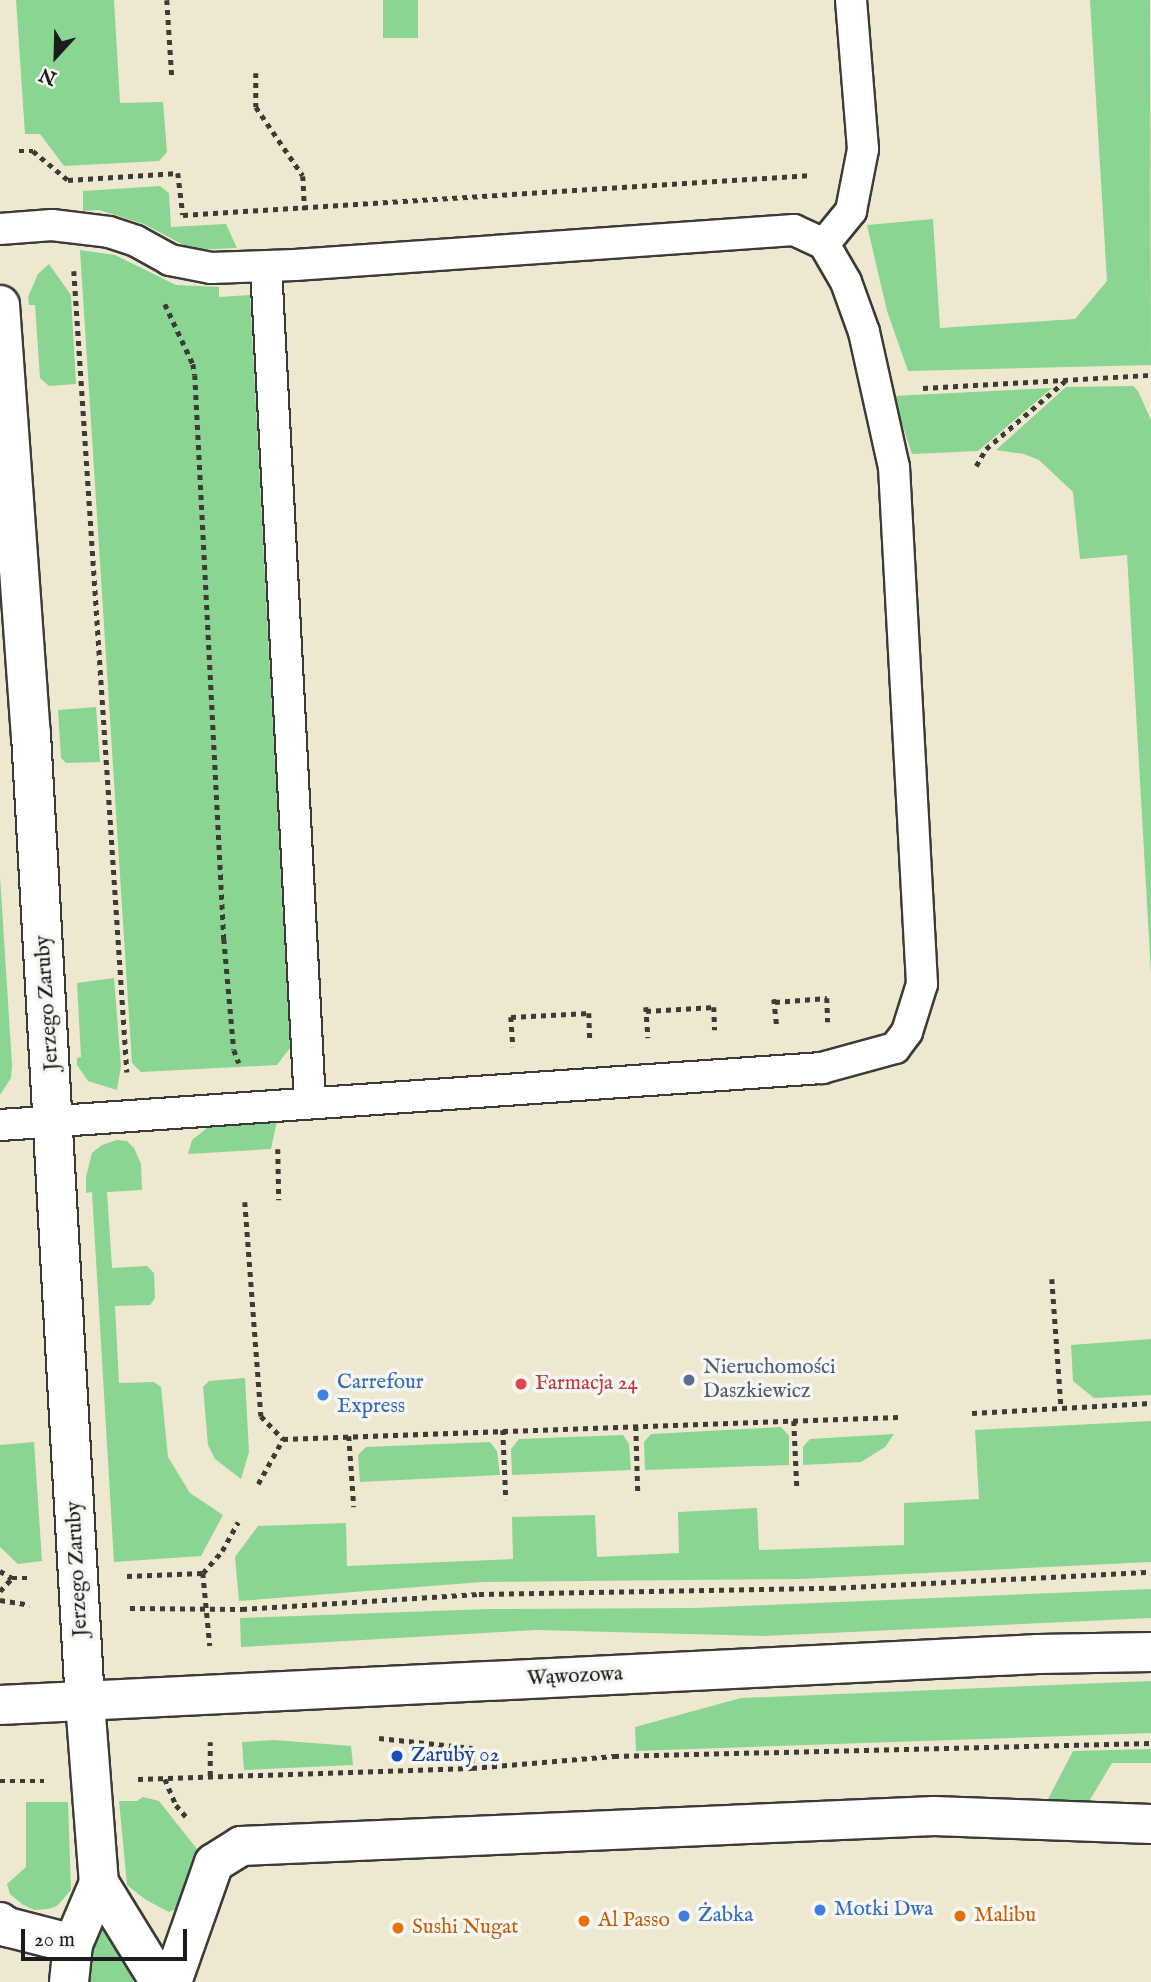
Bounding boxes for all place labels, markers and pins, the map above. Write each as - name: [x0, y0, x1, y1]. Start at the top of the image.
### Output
- place label: Nieruchomości Daszkiewicz: [703, 1355, 836, 1405]
- place label: Carrefour Express: [337, 1370, 423, 1420]
- place label: Farmacja 24: [535, 1371, 638, 1397]
- marker: Nieruchomości Daszkiewicz: [681, 1372, 697, 1388]
- marker: Farmacja 24: [513, 1376, 529, 1392]
- marker: Carrefour Express: [315, 1387, 331, 1403]
- place label: Zaruby 02: [411, 1743, 500, 1769]
- marker: Zaruby 02: [389, 1748, 405, 1764]
- place label: Motki Dwa: [834, 1897, 933, 1923]
- marker: Motki Dwa: [812, 1902, 828, 1918]
- place label: Żabka: [698, 1903, 753, 1929]
- place label: Malibu: [974, 1903, 1036, 1929]
- place label: Al Passo: [598, 1908, 670, 1934]
- marker: Żabka: [676, 1908, 692, 1924]
- marker: Malibu: [952, 1908, 968, 1924]
- marker: Al Passo: [576, 1913, 592, 1929]
- place label: Sushi Nugat: [412, 1915, 519, 1941]
- marker: Sushi Nugat: [390, 1920, 406, 1936]

